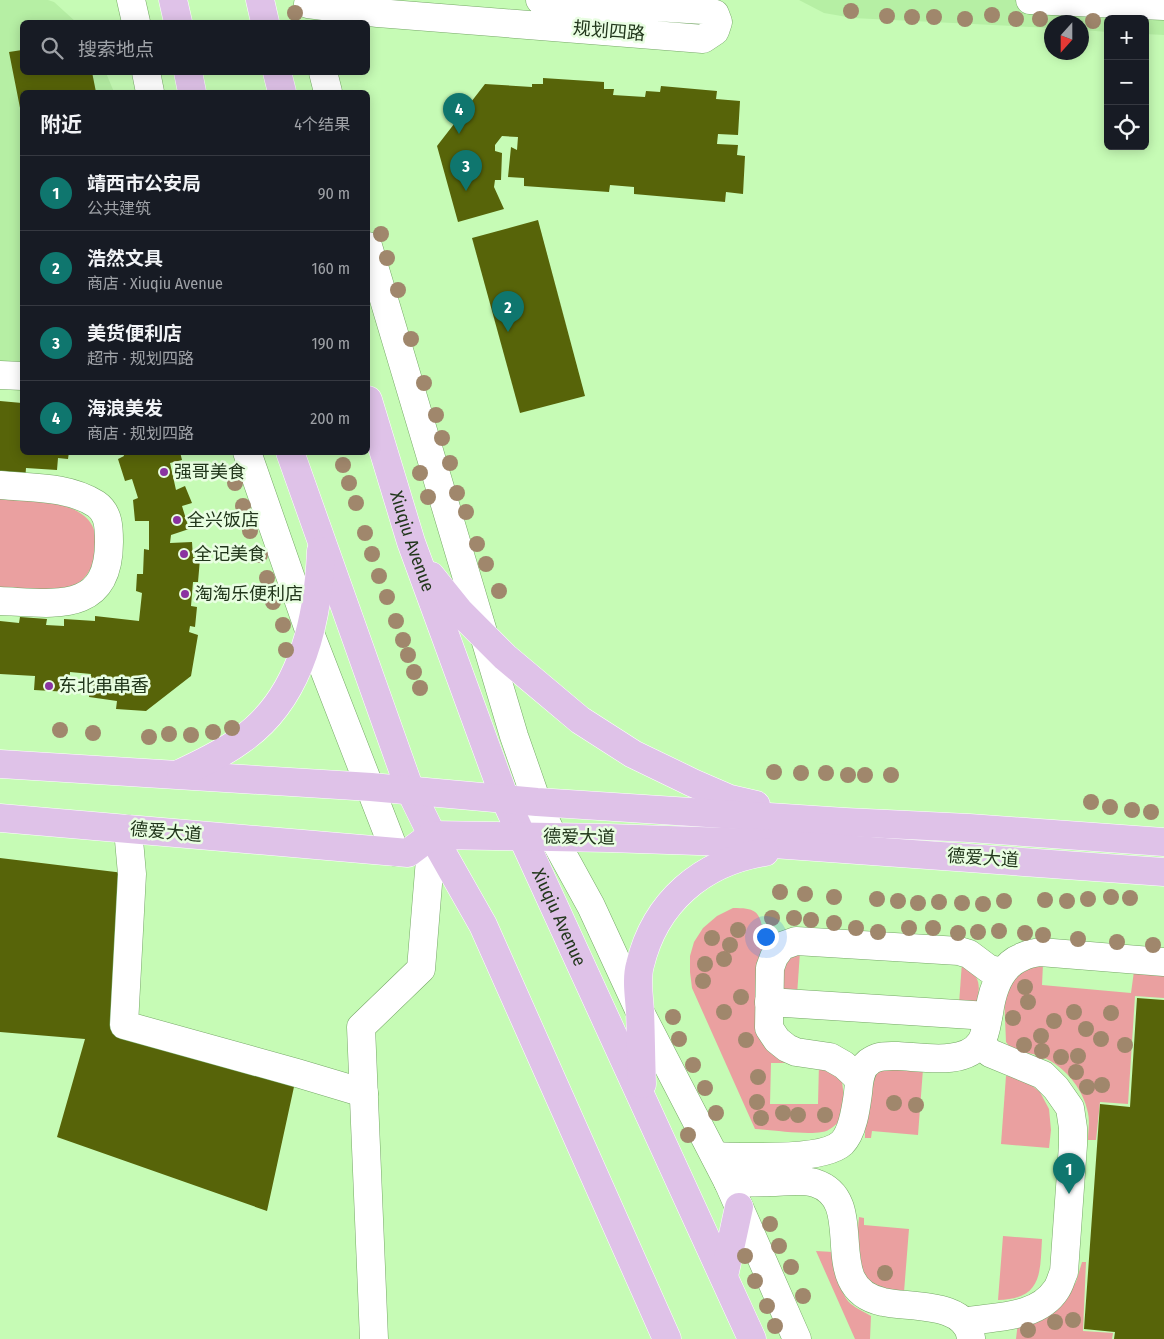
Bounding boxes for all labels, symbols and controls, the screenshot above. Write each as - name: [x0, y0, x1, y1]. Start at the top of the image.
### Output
- north arrow: [1044, 15, 1089, 60]
- map controls: [1104, 15, 1149, 150]
- button: +: [1104, 15, 1149, 60]
- street label: 规划四路: [572, 17, 646, 45]
- search box: [20, 20, 370, 75]
- icon: search: [38, 34, 66, 62]
- text: 搜索地点: [78, 38, 154, 61]
- button: −: [1104, 60, 1149, 105]
- pin: 4: [443, 93, 475, 134]
- button: locate: [1104, 105, 1149, 150]
- text: 附近: [40, 112, 82, 138]
- text: 4个结果: [294, 115, 350, 134]
- pin: 3: [450, 150, 482, 191]
- text: 靖西市公安局: [87, 172, 201, 195]
- text: 1: [53, 184, 59, 203]
- text: 90 m: [318, 184, 350, 203]
- text: 公共建筑: [87, 199, 151, 218]
- text: 浩然文具: [87, 247, 163, 270]
- text: 2: [52, 259, 60, 278]
- text: 160 m: [311, 259, 350, 278]
- text: 商店 · Xiuqiu Avenue: [87, 274, 223, 293]
- pin: 2: [492, 291, 524, 332]
- text: 美货便利店: [87, 322, 182, 345]
- text: 3: [52, 334, 60, 353]
- text: 190 m: [312, 334, 350, 353]
- text: 超市 · 规划四路: [87, 349, 194, 368]
- text: 海浪美发: [87, 397, 163, 420]
- text: 4: [52, 409, 60, 428]
- text: 200 m: [310, 409, 350, 428]
- text: 商店 · 规划四路: [87, 424, 194, 443]
- place label: 强哥美食: [174, 461, 246, 483]
- marker: 强哥美食: [158, 466, 170, 478]
- street label: Xiuqiu Avenue: [385, 488, 439, 595]
- place label: 全兴饭店: [187, 509, 259, 531]
- marker: 全兴饭店: [171, 514, 183, 526]
- place label: 全记美食: [194, 543, 266, 565]
- marker: 全记美食: [178, 548, 190, 560]
- place label: 淘淘乐便利店: [195, 583, 303, 605]
- marker: 淘淘乐便利店: [179, 588, 191, 600]
- place label: 东北串串香: [59, 675, 149, 697]
- marker: 东北串串香: [43, 680, 55, 692]
- street label: 德爱大道: [129, 818, 203, 846]
- street label: 德爱大道: [543, 825, 615, 849]
- street label: 德爱大道: [946, 845, 1020, 871]
- street label: Xiuqiu Avenue: [527, 865, 591, 970]
- your location: [753, 924, 779, 950]
- pin: 1: [1053, 1153, 1085, 1194]

